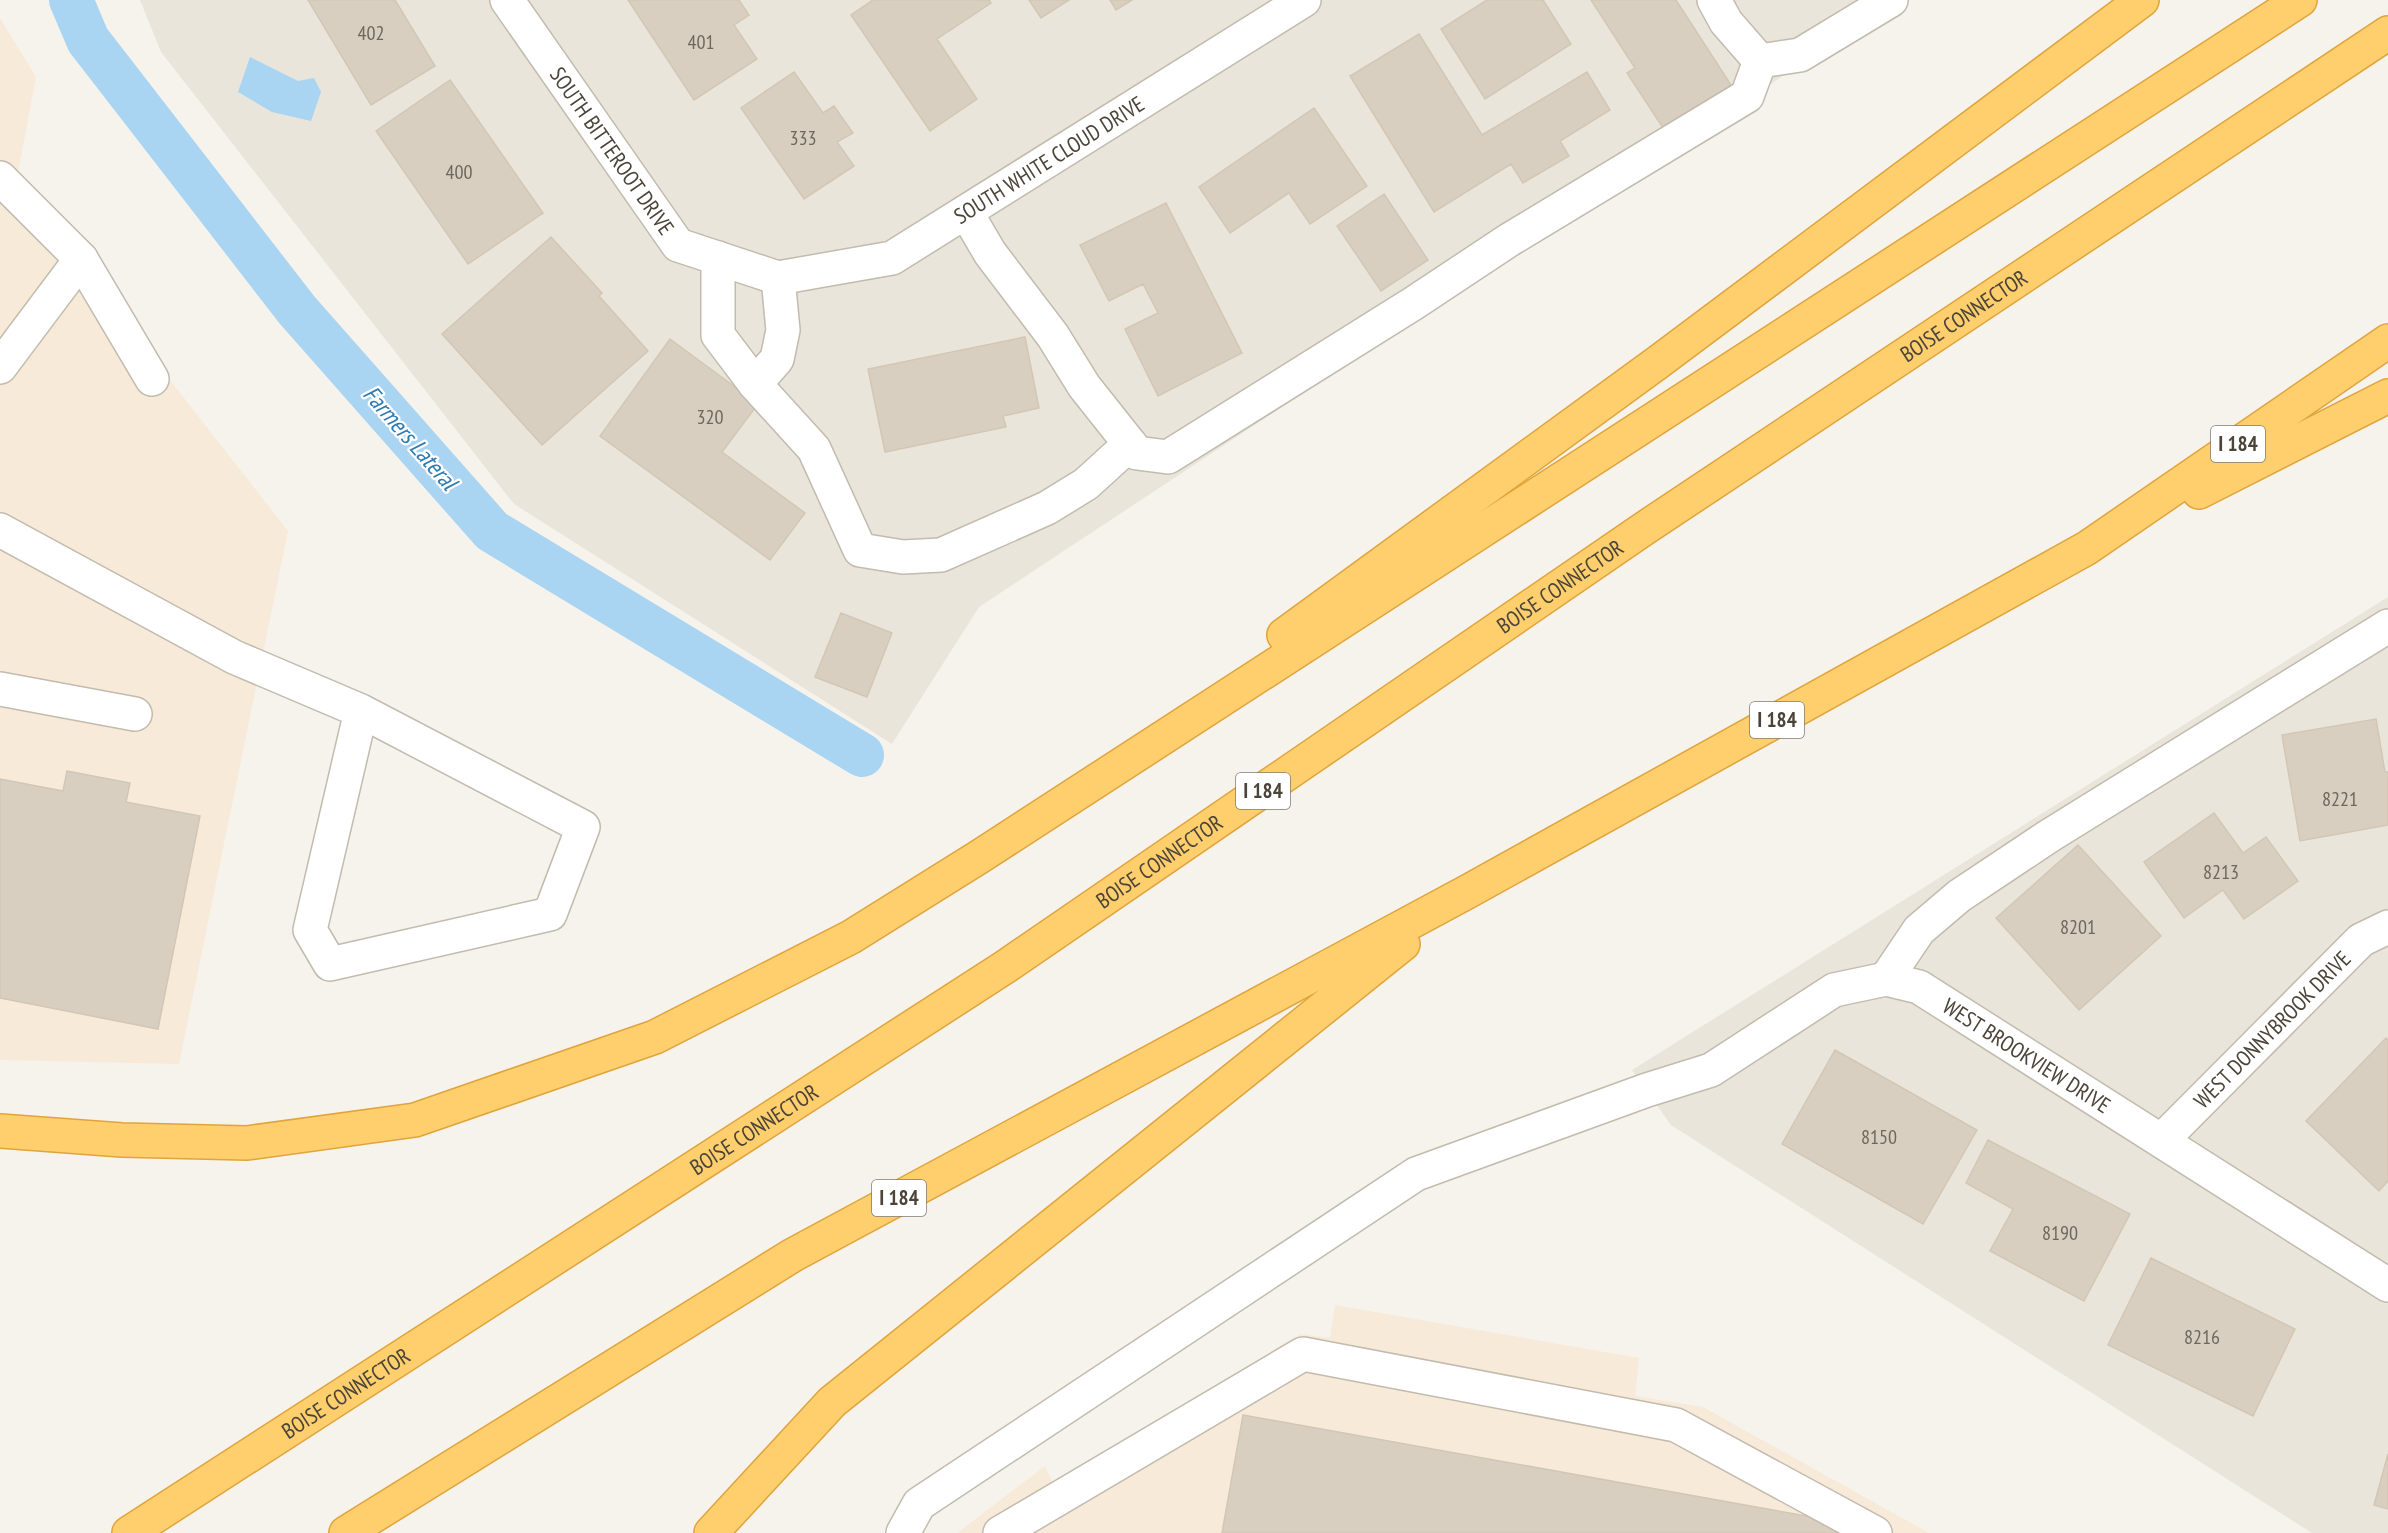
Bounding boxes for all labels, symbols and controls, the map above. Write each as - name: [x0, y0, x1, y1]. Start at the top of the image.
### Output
- house number: 402: [358, 20, 385, 46]
- house number: 401: [688, 29, 715, 55]
- street label: SOUTH BITTEROOT DRIVE: [544, 62, 681, 240]
- street label: SOUTH WHITE CLOUD DRIVE: [949, 90, 1149, 230]
- house number: 333: [790, 125, 817, 151]
- house number: 400: [446, 159, 473, 185]
- street label: BOISE CONNECTOR: [1895, 263, 2033, 368]
- water label: Farmers Lateral: [356, 379, 466, 498]
- house number: 320: [697, 404, 724, 430]
- road number: I 184: [2211, 426, 2265, 462]
- street label: BOISE CONNECTOR: [1491, 533, 1629, 639]
- road number: I 184: [1750, 702, 1804, 738]
- road number: I 184: [1236, 773, 1290, 809]
- house number: 8221: [2322, 786, 2358, 812]
- street label: BOISE CONNECTOR: [1091, 808, 1228, 914]
- house number: 8213: [2203, 859, 2239, 885]
- house number: 8201: [2060, 914, 2096, 940]
- street label: WEST DONNYBROOK DRIVE: [2188, 945, 2356, 1114]
- street label: WEST BROOKVIEW DRIVE: [1938, 992, 2116, 1119]
- street label: BOISE CONNECTOR: [685, 1078, 823, 1181]
- house number: 8150: [1861, 1124, 1897, 1150]
- road number: I 184: [872, 1180, 926, 1216]
- house number: 8190: [2042, 1220, 2078, 1246]
- house number: 8216: [2184, 1324, 2220, 1350]
- street label: BOISE CONNECTOR: [276, 1341, 415, 1445]

